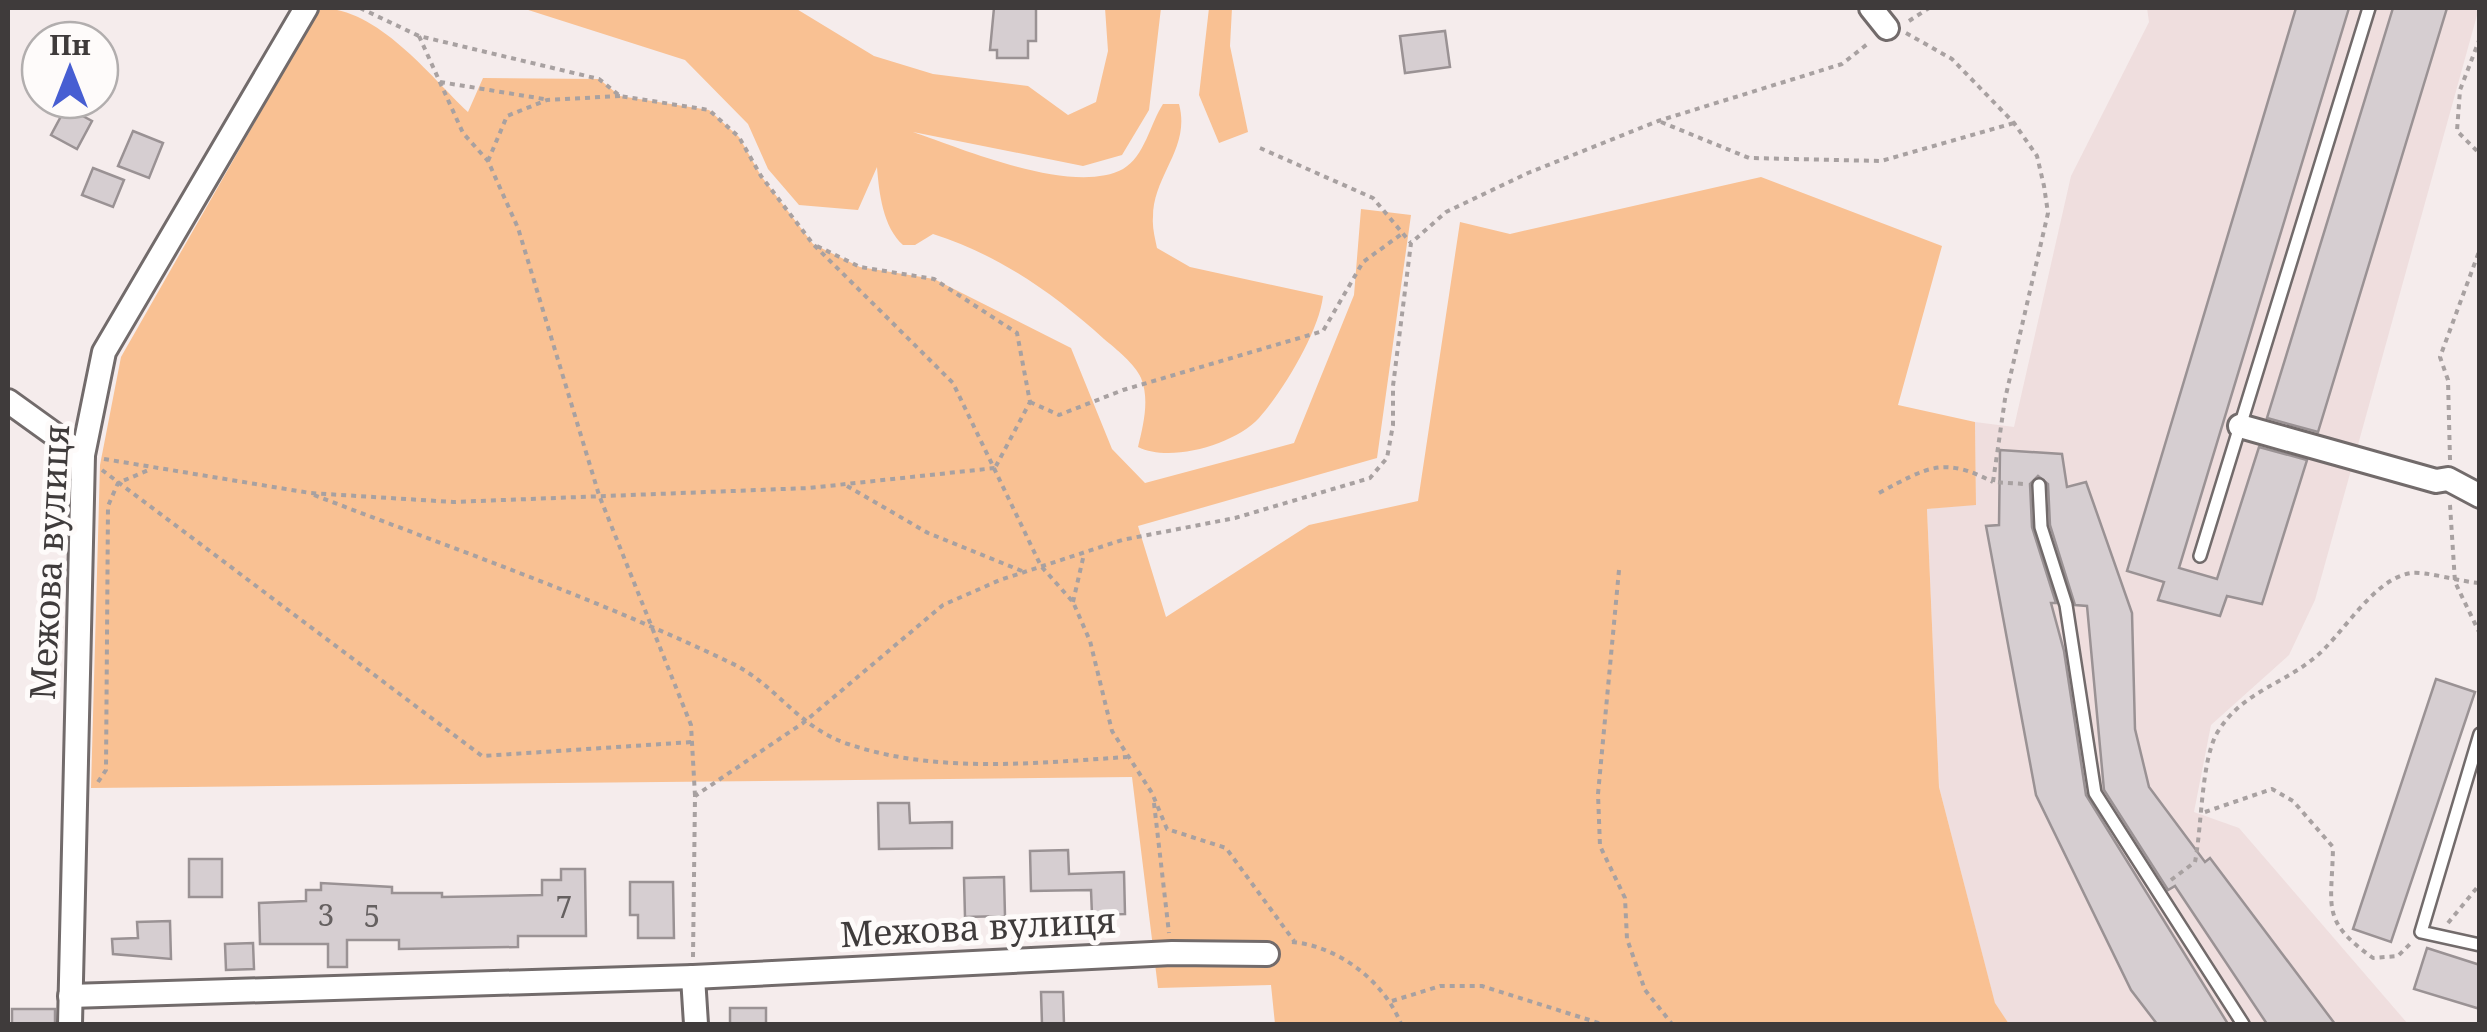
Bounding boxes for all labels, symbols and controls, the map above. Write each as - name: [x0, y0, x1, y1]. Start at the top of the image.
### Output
- north arrow: [20, 20, 120, 120]
- text: Пн: [49, 25, 91, 63]
- street label: Межова вулиця: [18, 423, 79, 701]
- house number: 7: [556, 886, 572, 927]
- house number: 3: [318, 894, 334, 935]
- house number: 5: [364, 895, 380, 936]
- street label: Межова вулиця: [839, 896, 1117, 957]

